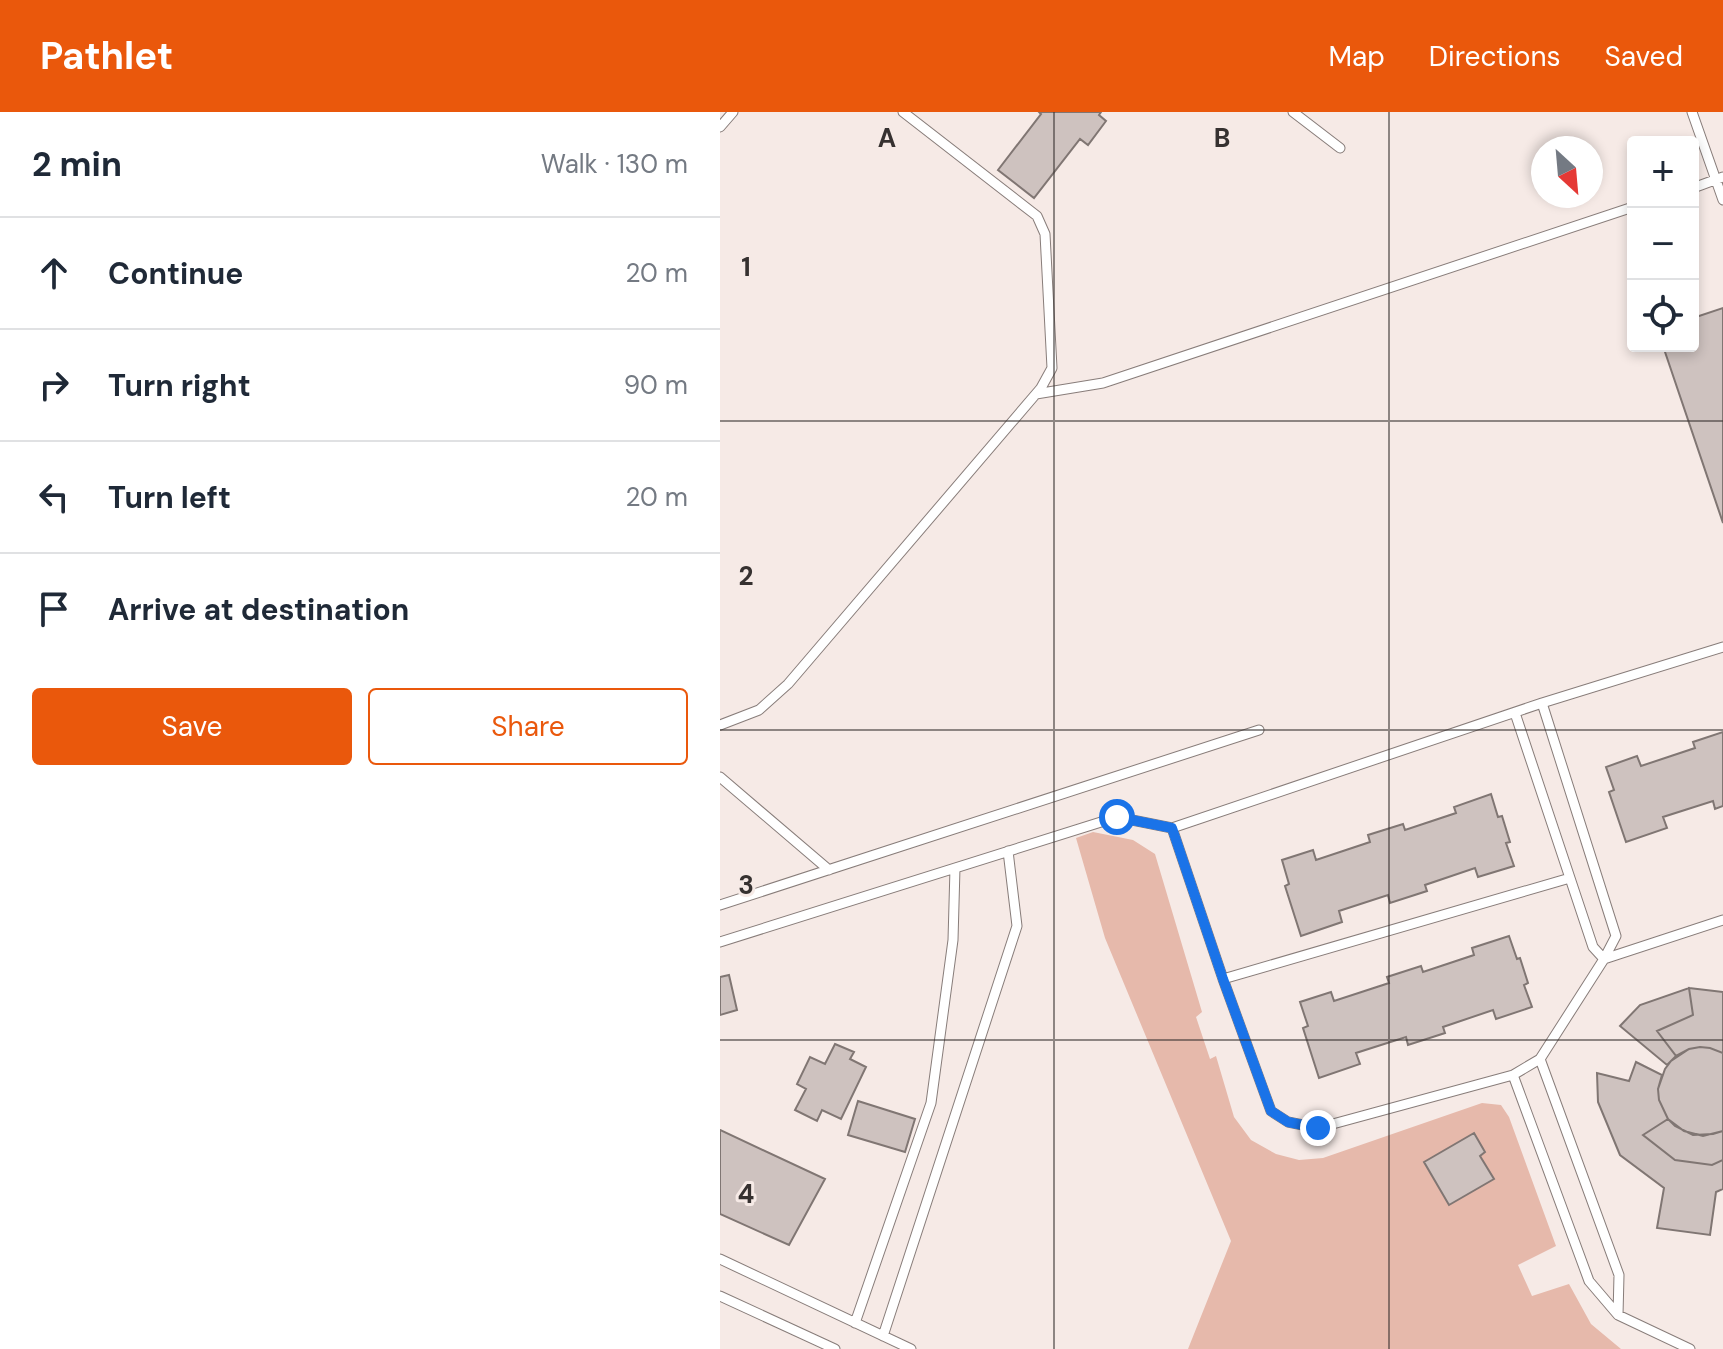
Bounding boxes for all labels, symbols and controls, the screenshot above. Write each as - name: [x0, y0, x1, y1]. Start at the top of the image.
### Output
- text: Pathlet: [40, 31, 173, 81]
- text: Map: [1328, 38, 1385, 75]
- text: Directions: [1429, 38, 1561, 75]
- text: Saved: [1605, 38, 1683, 75]
- text: A: [878, 121, 896, 155]
- text: B: [1214, 121, 1230, 155]
- north arrow: [1531, 136, 1603, 208]
- map controls: [1627, 136, 1699, 352]
- button: +: [1627, 136, 1699, 208]
- text: 2 min: [32, 142, 122, 187]
- text: Walk · 130 m: [541, 147, 688, 181]
- button: −: [1627, 208, 1699, 280]
- text: 1: [741, 250, 751, 284]
- icon: ahead: [32, 251, 76, 295]
- text: Continue: [108, 254, 243, 293]
- text: 20 m: [625, 256, 688, 290]
- button: locate: [1627, 280, 1699, 352]
- icon: right: [32, 363, 76, 407]
- text: Turn right: [108, 366, 251, 405]
- text: 90 m: [624, 368, 688, 402]
- icon: left: [32, 475, 76, 519]
- text: Turn left: [108, 478, 231, 517]
- text: 20 m: [625, 480, 688, 514]
- text: 2: [738, 559, 754, 593]
- icon: arrive: [32, 587, 76, 631]
- text: Arrive at destination: [108, 590, 409, 629]
- button: Save: [32, 688, 352, 765]
- button: Share: [368, 688, 688, 765]
- route start: [1099, 799, 1135, 835]
- text: 3: [738, 868, 754, 902]
- route end: [1300, 1110, 1336, 1146]
- text: 4: [738, 1177, 754, 1211]

